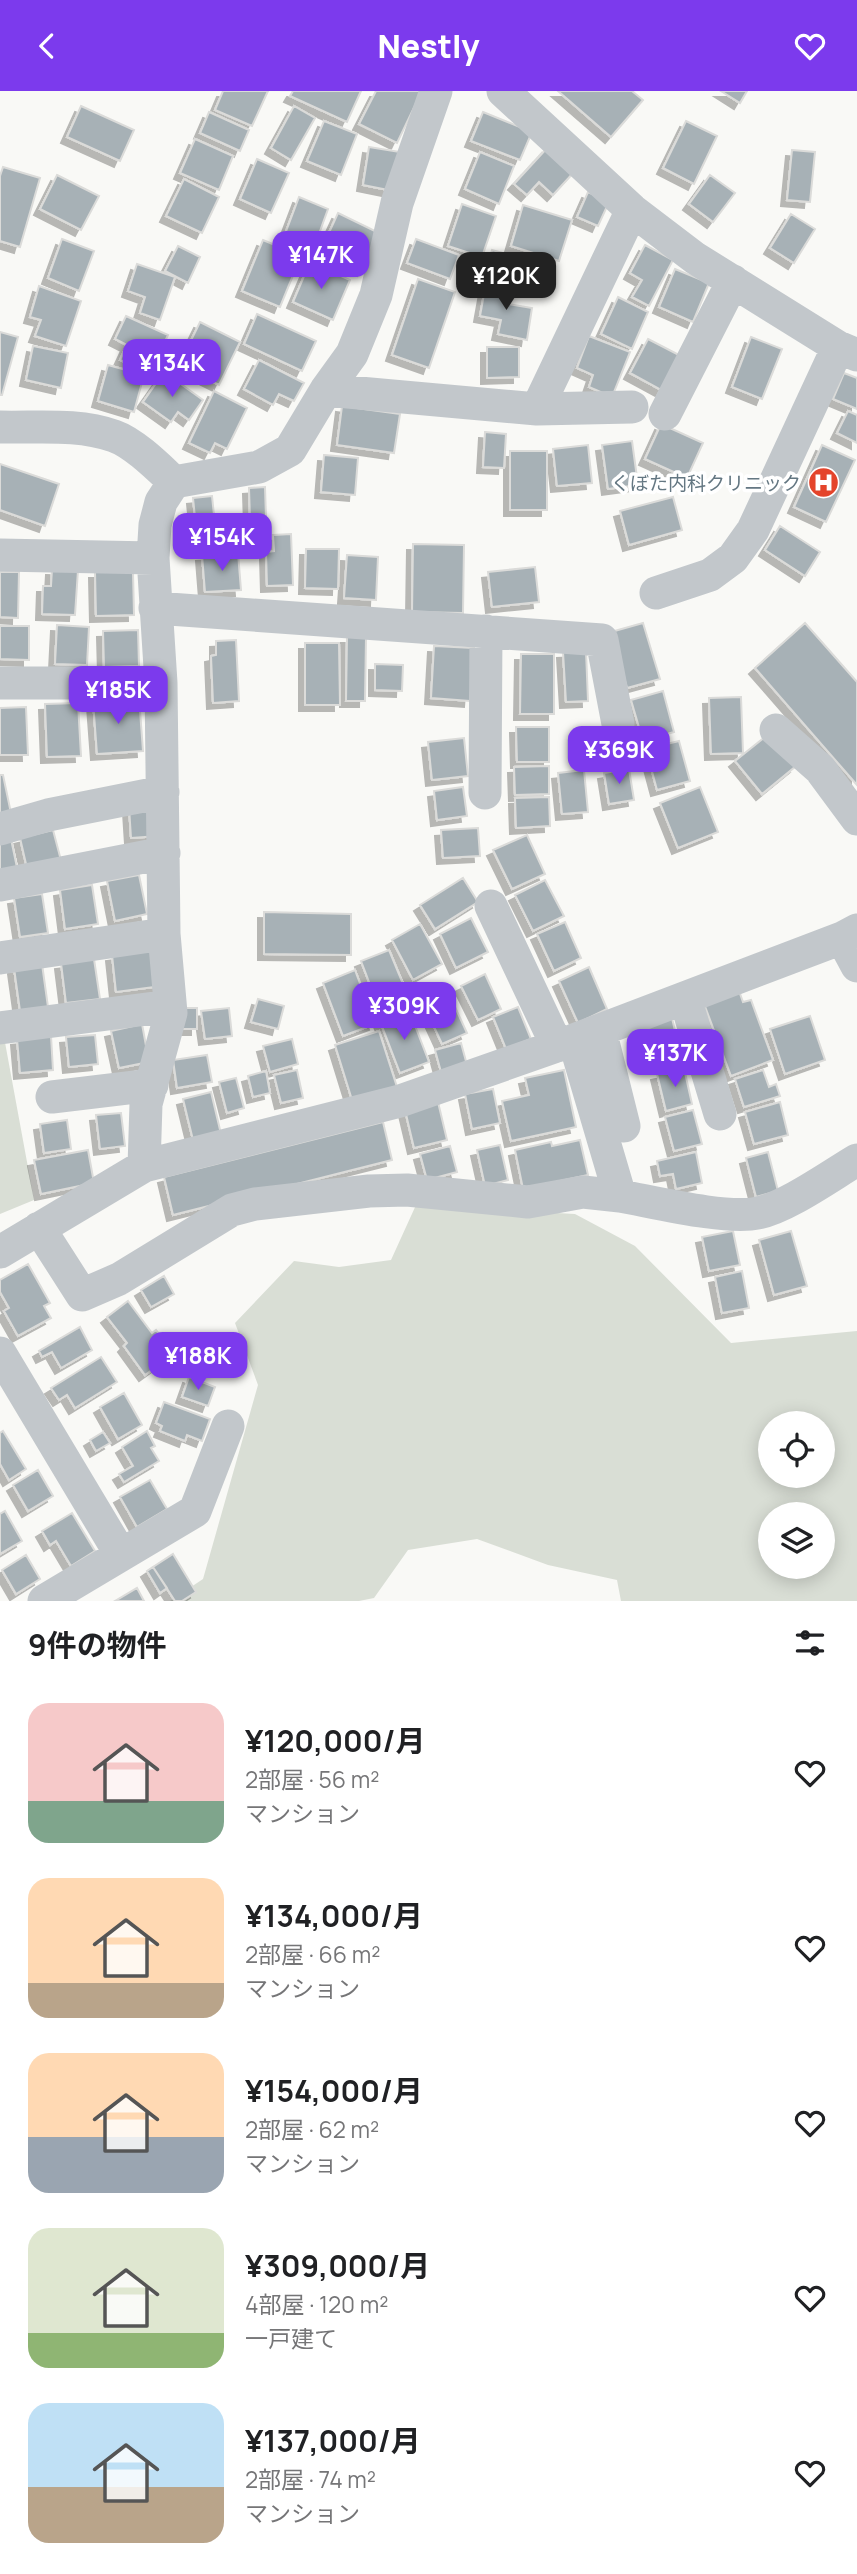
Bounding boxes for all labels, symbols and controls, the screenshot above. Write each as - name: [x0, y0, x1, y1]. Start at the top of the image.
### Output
- text: Nestly: [377, 24, 480, 68]
- icon: back: [28, 27, 66, 65]
- icon: heart: [791, 27, 829, 65]
- pin: ¥147K: [272, 231, 370, 291]
- text: ¥147K: [288, 238, 354, 270]
- pin: ¥120K: [457, 253, 555, 312]
- text: ¥120K: [472, 259, 540, 291]
- pin: ¥134K: [123, 339, 221, 399]
- text: ¥134K: [139, 346, 205, 378]
- hospital icon: くぼた内科クリニック: [807, 466, 841, 500]
- place label: くぼた内科クリニック: [611, 470, 801, 496]
- pin: ¥154K: [173, 513, 271, 573]
- text: ¥154K: [189, 520, 255, 552]
- pin: ¥185K: [69, 667, 167, 726]
- text: ¥185K: [85, 673, 151, 705]
- pin: ¥369K: [570, 727, 668, 786]
- text: ¥369K: [584, 733, 654, 765]
- pin: ¥309K: [355, 983, 453, 1042]
- text: ¥309K: [368, 989, 440, 1021]
- pin: ¥137K: [626, 1030, 724, 1089]
- text: ¥137K: [643, 1036, 707, 1068]
- pin: ¥188K: [149, 1333, 247, 1392]
- text: ¥188K: [164, 1339, 232, 1371]
- map controls: [758, 1411, 835, 1579]
- button: locate: [758, 1411, 835, 1488]
- button: layers: [758, 1502, 835, 1579]
- text: 9件の物件: [28, 1624, 167, 1665]
- icon: filters: [791, 1624, 829, 1662]
- text: ¥120,000/月: [245, 1720, 425, 1761]
- icon: home: [84, 1731, 168, 1815]
- icon: heart: [791, 1754, 829, 1792]
- text: 2部屋 · 56 m²: [245, 1763, 379, 1795]
- text: マンション: [245, 1797, 360, 1829]
- text: ¥134,000/月: [245, 1895, 423, 1936]
- icon: home: [84, 1906, 168, 1990]
- icon: heart: [791, 1929, 829, 1967]
- text: 2部屋 · 66 m²: [245, 1938, 380, 1970]
- text: マンション: [245, 1972, 360, 2004]
- text: ¥154,000/月: [245, 2070, 423, 2111]
- icon: home: [84, 2081, 168, 2165]
- icon: heart: [791, 2104, 829, 2142]
- text: 2部屋 · 62 m²: [245, 2113, 379, 2145]
- text: マンション: [245, 2147, 360, 2179]
- text: ¥309,000/月: [245, 2245, 430, 2286]
- icon: home: [84, 2256, 168, 2340]
- icon: heart: [791, 2279, 829, 2317]
- text: 4部屋 · 120 m²: [245, 2288, 388, 2320]
- text: 一戸建て: [245, 2322, 337, 2354]
- text: ¥137,000/月: [245, 2420, 421, 2461]
- icon: home: [84, 2431, 168, 2515]
- icon: heart: [791, 2454, 829, 2492]
- text: 2部屋 · 74 m²: [245, 2463, 376, 2495]
- text: マンション: [245, 2497, 360, 2529]

